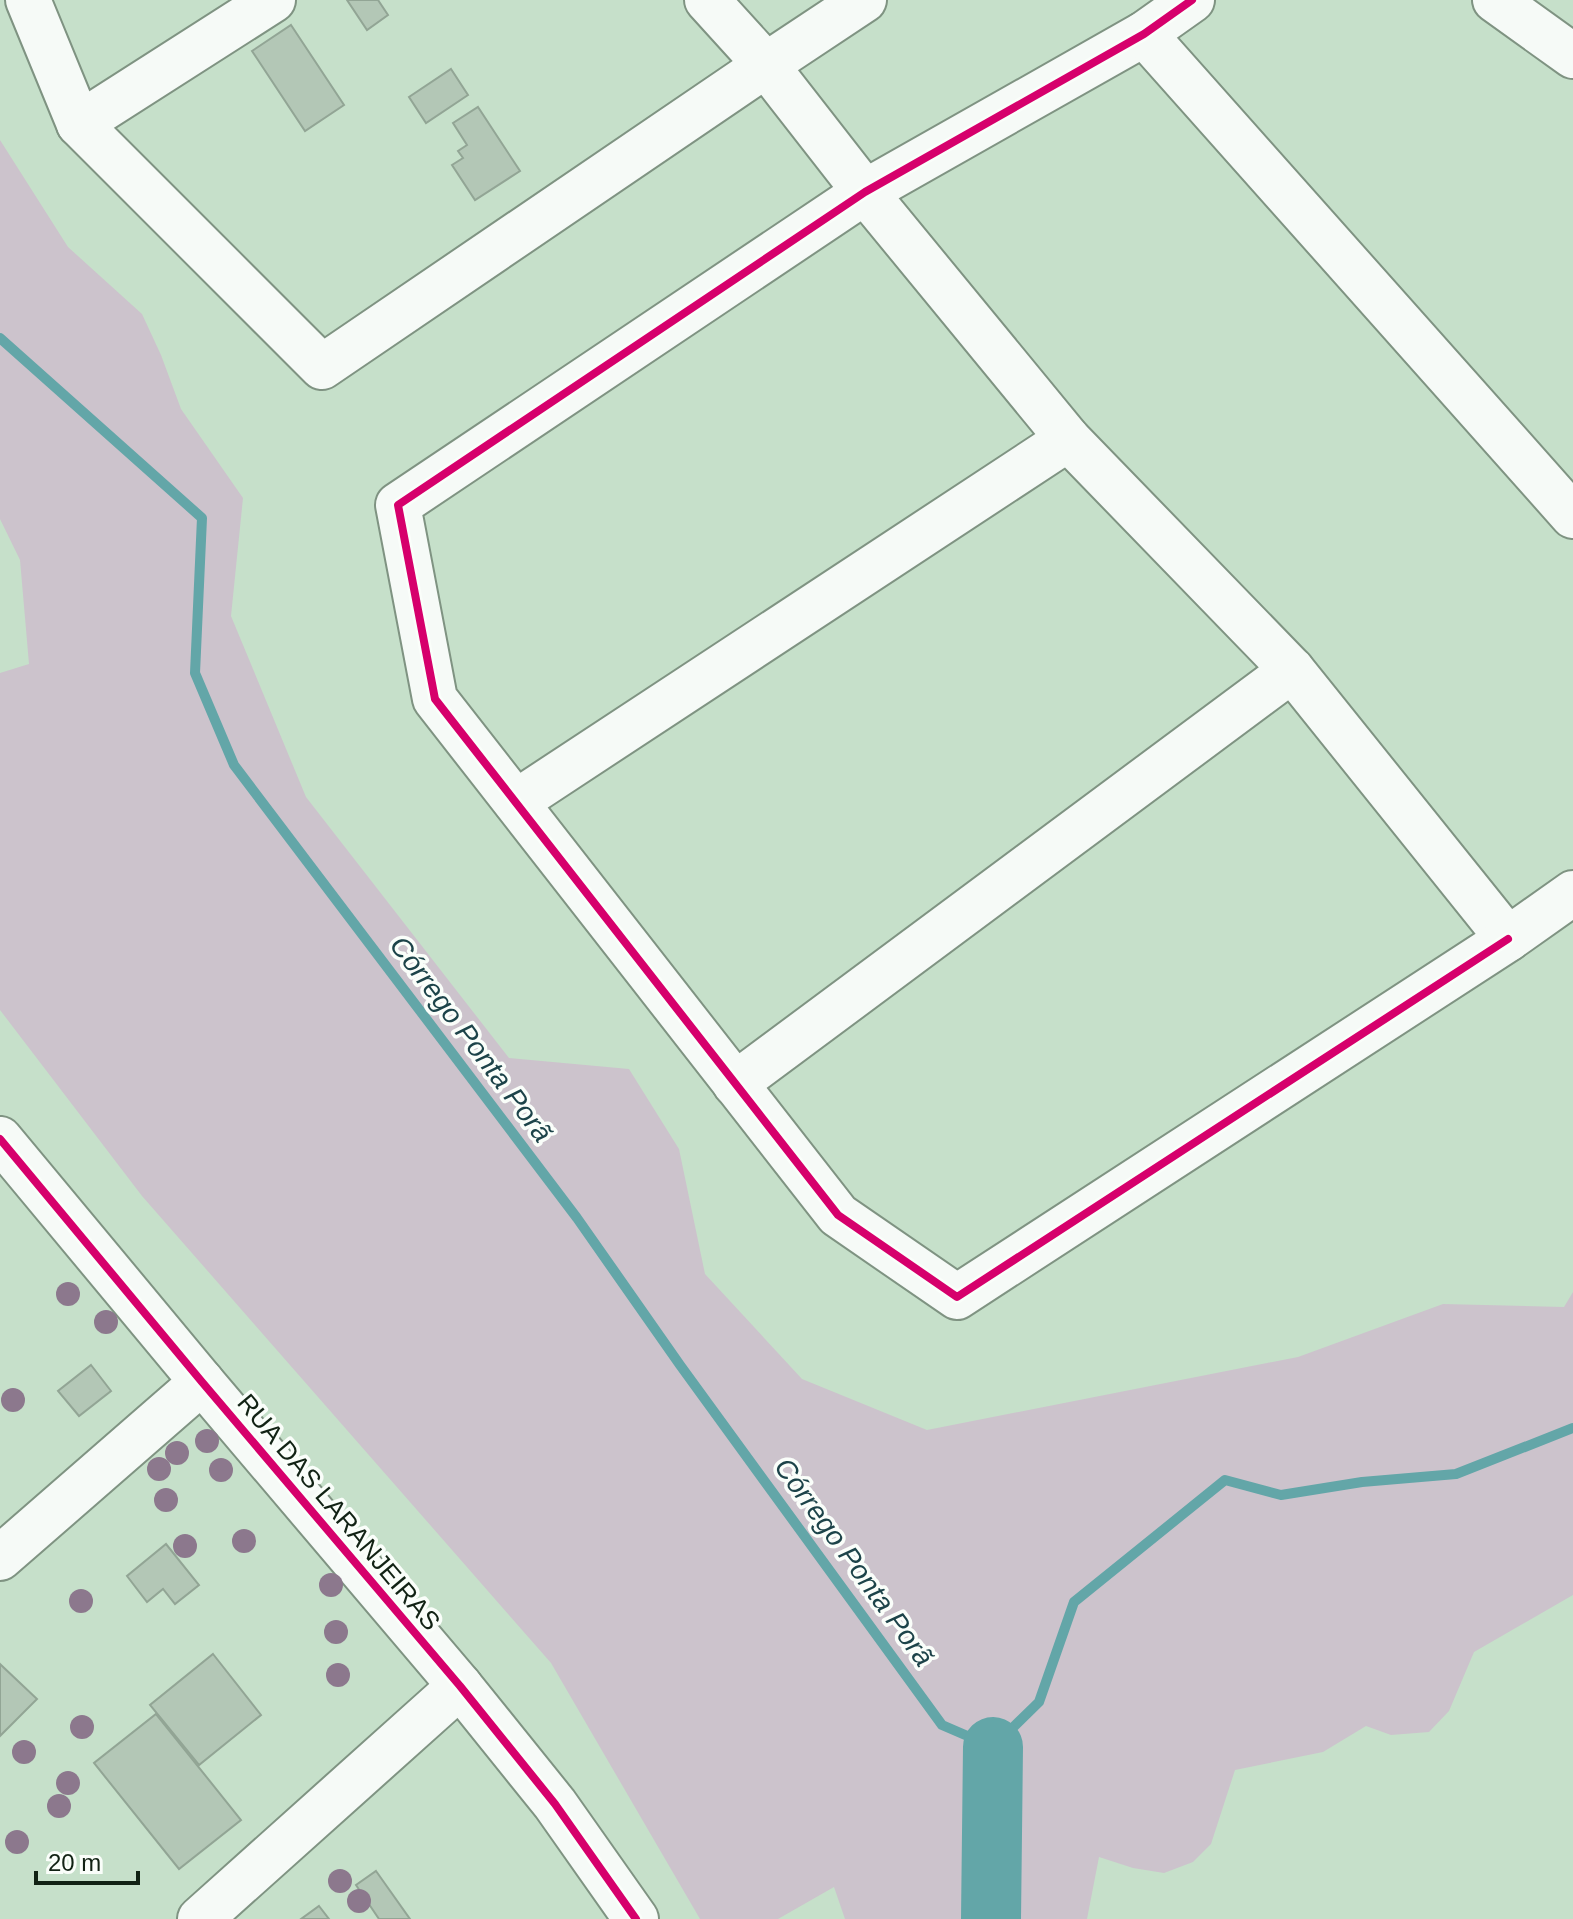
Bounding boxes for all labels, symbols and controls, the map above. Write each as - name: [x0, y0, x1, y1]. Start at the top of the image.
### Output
- water label: Córrego Ponta Porã: [384, 930, 558, 1148]
- street label: RUA DAS LARANJEIRAS: [231, 1388, 447, 1636]
- water label: Córrego Ponta Porã: [768, 1452, 940, 1672]
- scale bar: [36, 1835, 138, 1885]
- text: 20 m: [48, 1849, 101, 1876]

